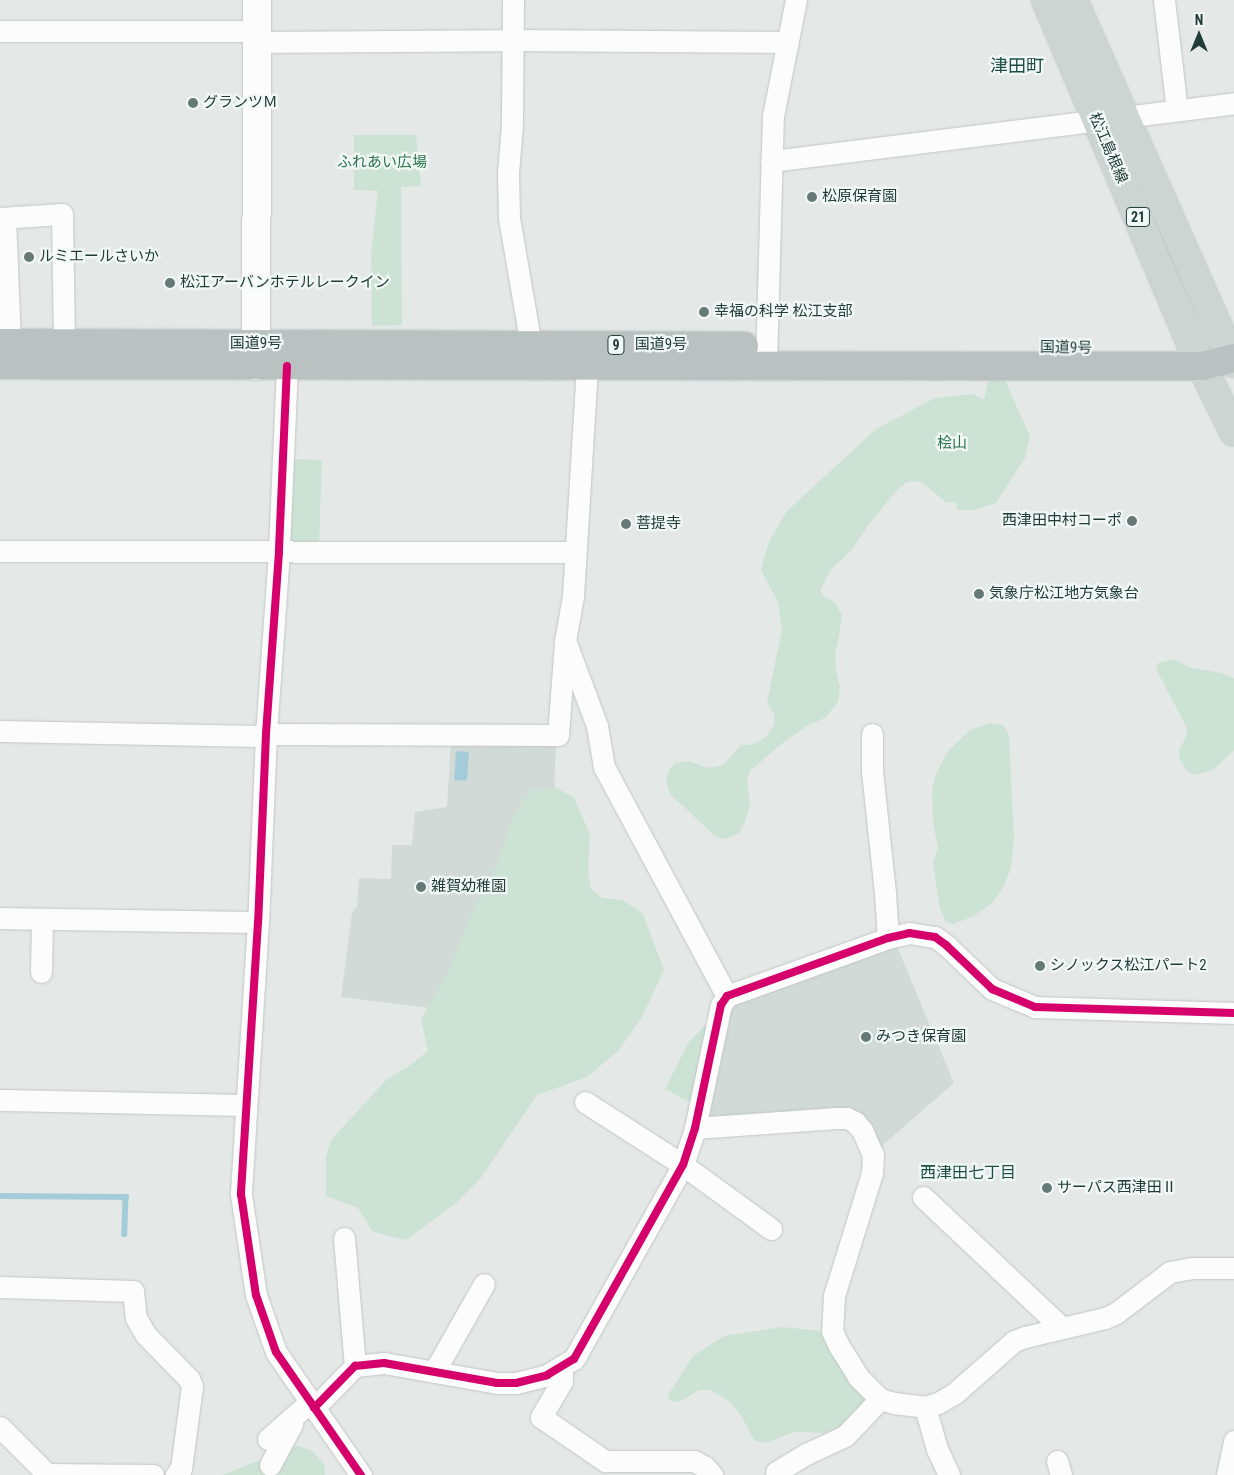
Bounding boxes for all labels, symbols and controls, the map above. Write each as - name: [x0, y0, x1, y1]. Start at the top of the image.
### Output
- north arrow: [1174, 10, 1224, 60]
- text: N: [1195, 12, 1203, 28]
- district label: 津田町: [990, 55, 1044, 77]
- place label: グランツＭ: [203, 94, 278, 112]
- marker: グランツＭ: [187, 97, 199, 109]
- street label: 松江島根線: [1085, 110, 1131, 186]
- park label: ふれあい広場: [337, 154, 427, 172]
- place label: 松原保育園: [822, 188, 897, 206]
- marker: 松原保育園: [806, 191, 818, 203]
- road number: 21: [1126, 206, 1150, 228]
- place label: ルミエールさいか: [39, 248, 159, 266]
- marker: ルミエールさいか: [23, 251, 35, 263]
- place label: 松江アーバンホテルレークイン: [180, 274, 389, 292]
- marker: 松江アーバンホテルレークイン: [164, 277, 176, 289]
- place label: 幸福の科学 松江支部: [714, 303, 852, 321]
- marker: 幸福の科学 松江支部: [698, 306, 710, 318]
- road number: 9: [607, 334, 625, 356]
- street label: 国道9号: [230, 335, 282, 353]
- street label: 国道9号: [635, 336, 687, 354]
- street label: 国道9号: [1040, 339, 1092, 357]
- park label: 桧山: [937, 435, 967, 453]
- place label: 西津田中村コーポ: [1002, 512, 1122, 530]
- place label: 菩提寺: [636, 515, 681, 533]
- marker: 西津田中村コーポ: [1126, 515, 1138, 527]
- marker: 菩提寺: [620, 518, 632, 530]
- place label: 気象庁松江地方気象台: [989, 585, 1139, 603]
- marker: 気象庁松江地方気象台: [973, 588, 985, 600]
- place label: 雑賀幼稚園: [431, 878, 506, 896]
- marker: 雑賀幼稚園: [415, 881, 427, 893]
- place label: シノックス松江パート2: [1050, 957, 1207, 975]
- marker: シノックス松江パート2: [1034, 960, 1046, 972]
- place label: みつき保育園: [876, 1028, 966, 1046]
- marker: みつき保育園: [860, 1031, 872, 1043]
- district label: 西津田七丁目: [920, 1163, 1016, 1183]
- place label: サーパス西津田Ⅱ: [1057, 1179, 1177, 1197]
- marker: サーパス西津田Ⅱ: [1041, 1182, 1053, 1194]

